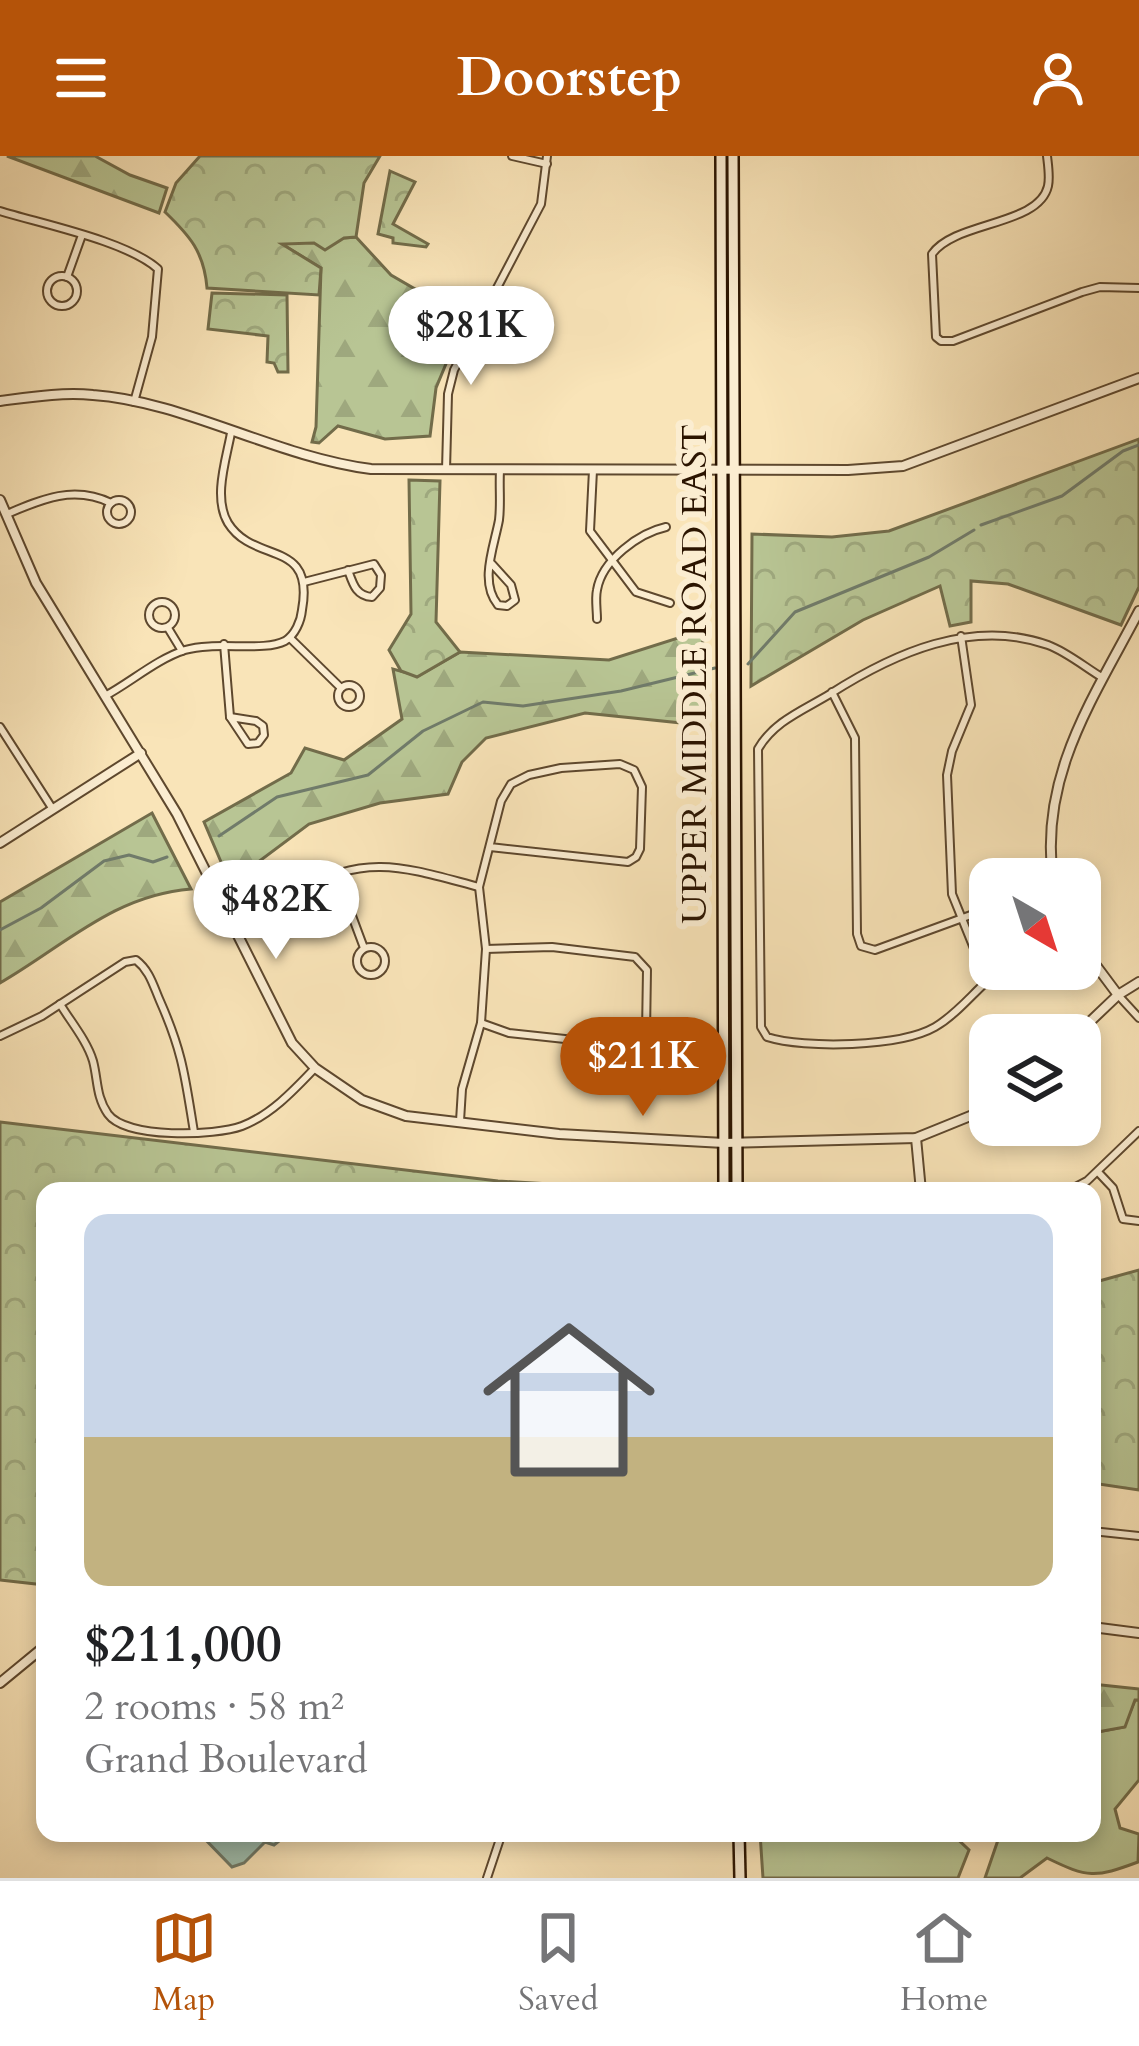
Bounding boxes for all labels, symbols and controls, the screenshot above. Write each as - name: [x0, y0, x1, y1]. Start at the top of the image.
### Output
- text: Doorstep: [457, 42, 682, 115]
- icon: menu: [48, 45, 114, 111]
- icon: person: [1025, 45, 1091, 111]
- pin: $281K: [387, 286, 555, 388]
- text: $281K: [415, 298, 527, 351]
- street label: UPPER MIDDLE ROAD EAST: [670, 424, 719, 924]
- north arrow: [969, 858, 1101, 990]
- map controls: [969, 858, 1101, 1146]
- pin: $482K: [192, 860, 360, 962]
- text: $482K: [220, 872, 332, 925]
- button: layers: [969, 1014, 1101, 1146]
- pin: $211K: [559, 1017, 727, 1119]
- text: $211K: [587, 1029, 699, 1082]
- icon: home: [461, 1292, 677, 1508]
- text: $211,000: [84, 1610, 282, 1680]
- text: 2 rooms · 58 m²: [84, 1680, 344, 1733]
- text: Grand Boulevard: [84, 1733, 368, 1786]
- tab: Map: [151, 1905, 217, 2022]
- tab: Saved: [518, 1905, 598, 2022]
- tab: Home: [900, 1905, 988, 2022]

